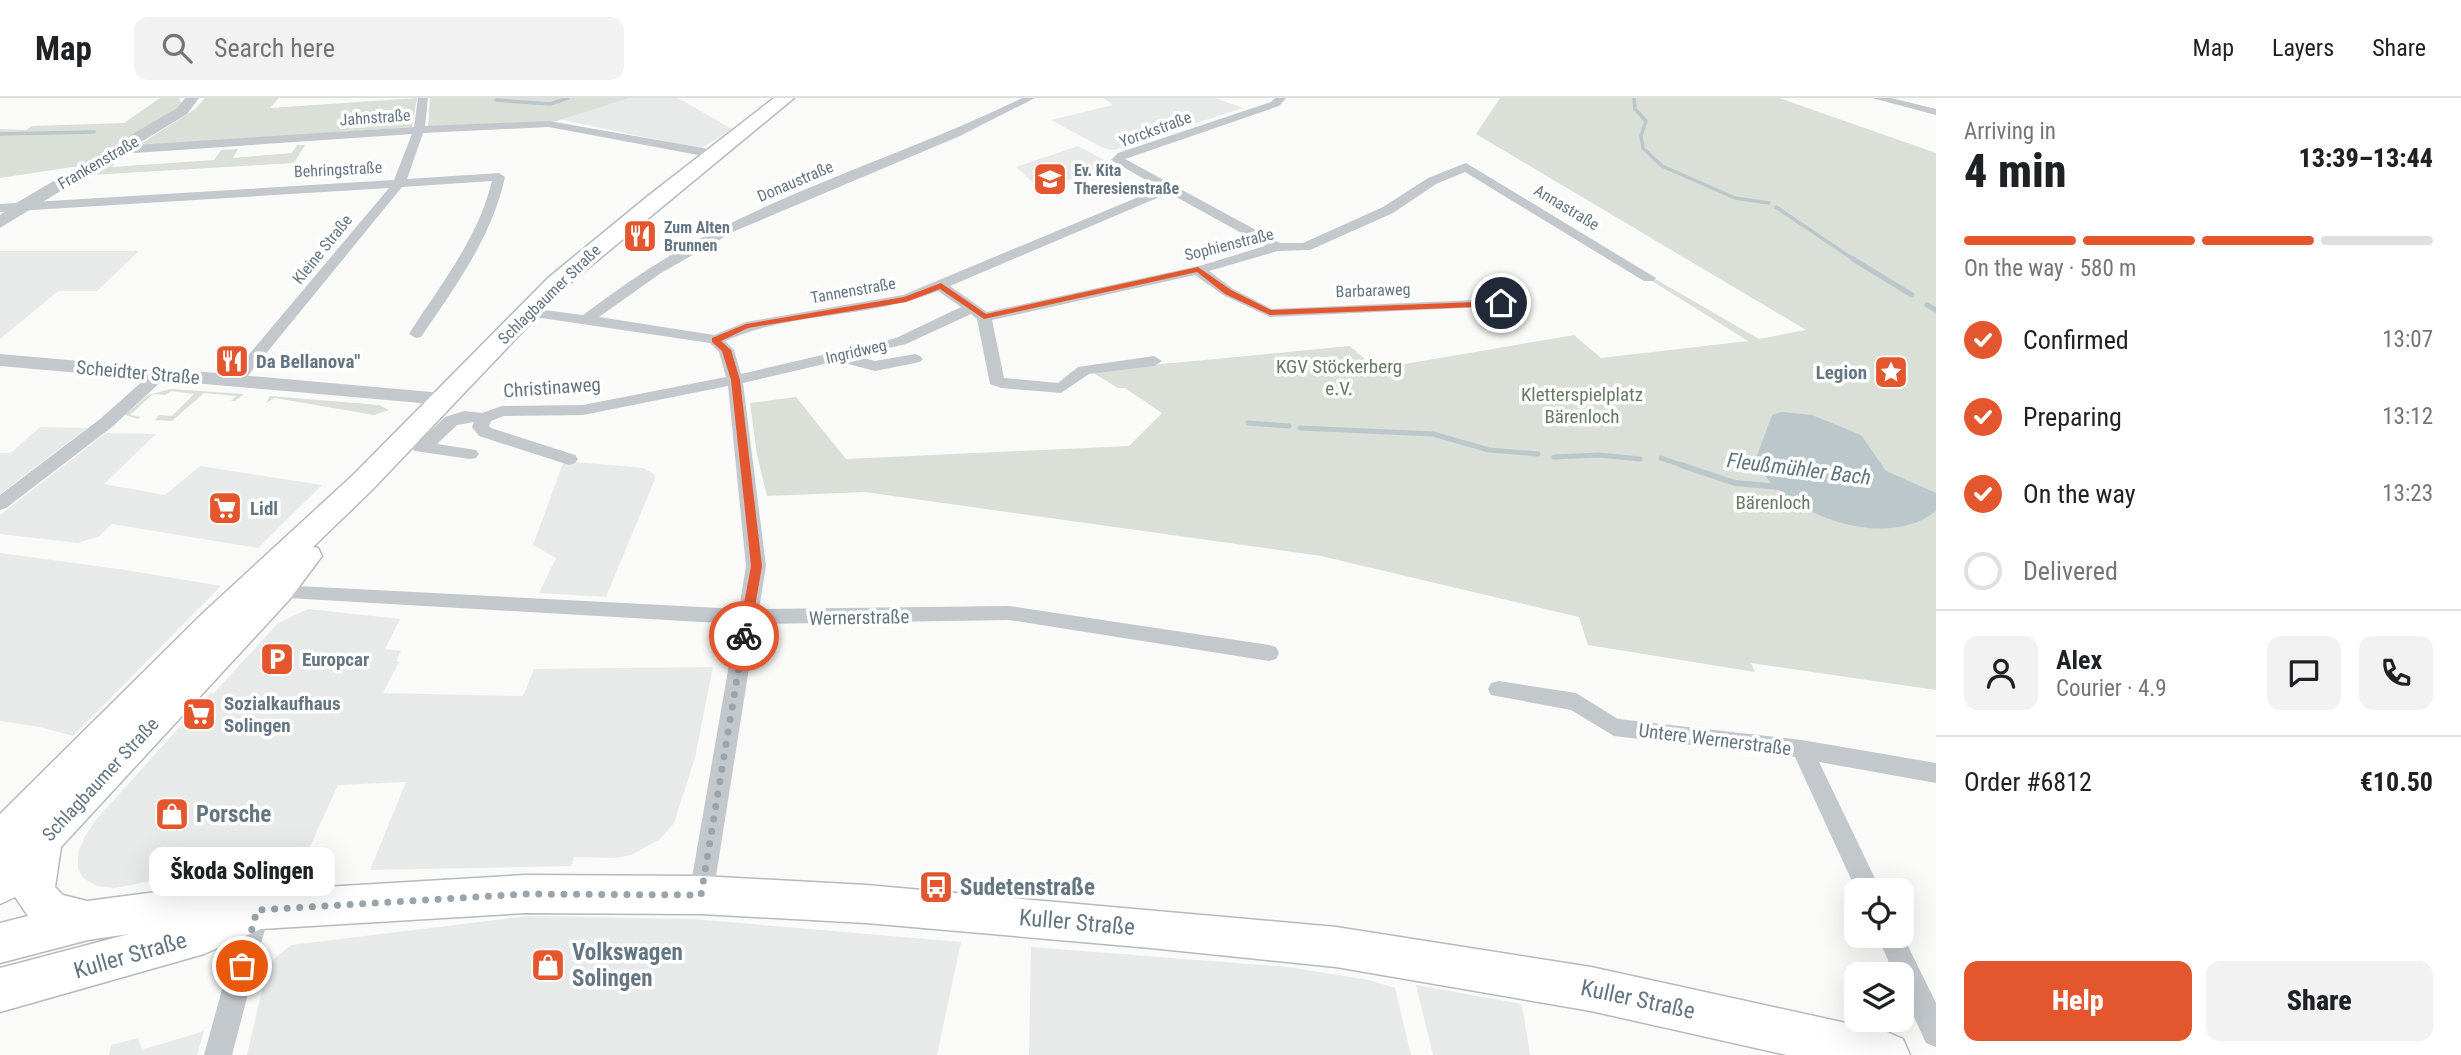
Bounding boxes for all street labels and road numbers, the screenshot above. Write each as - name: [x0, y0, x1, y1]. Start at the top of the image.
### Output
- street label: Jahnstraße: [339, 106, 411, 129]
- street label: Yorckstraße: [1117, 108, 1194, 151]
- street label: Frankenstraße: [55, 132, 142, 193]
- street label: Donaustraße: [754, 157, 836, 206]
- street label: Behringstraße: [293, 158, 383, 181]
- street label: Annastraße: [1531, 181, 1603, 234]
- street label: Kleine Straße: [289, 211, 356, 288]
- street label: Sophienstraße: [1183, 224, 1276, 265]
- street label: Schlagbaumer Straße: [494, 241, 605, 348]
- street label: Tannenstraße: [809, 274, 897, 307]
- street label: Barbaraweg: [1335, 280, 1411, 301]
- street label: Ingridweg: [824, 335, 888, 368]
- street label: Scheidter Straße: [75, 356, 201, 389]
- street label: Christinaweg: [503, 373, 602, 402]
- street label: Wernerstraße: [809, 605, 909, 630]
- street label: Schlagbaumer Straße: [37, 713, 164, 846]
- street label: Untere Wernerstraße: [1637, 719, 1793, 760]
- street label: Kuller Straße: [1018, 904, 1136, 941]
- street label: Kuller Straße: [71, 926, 190, 984]
- street label: Kuller Straße: [1578, 974, 1697, 1025]

